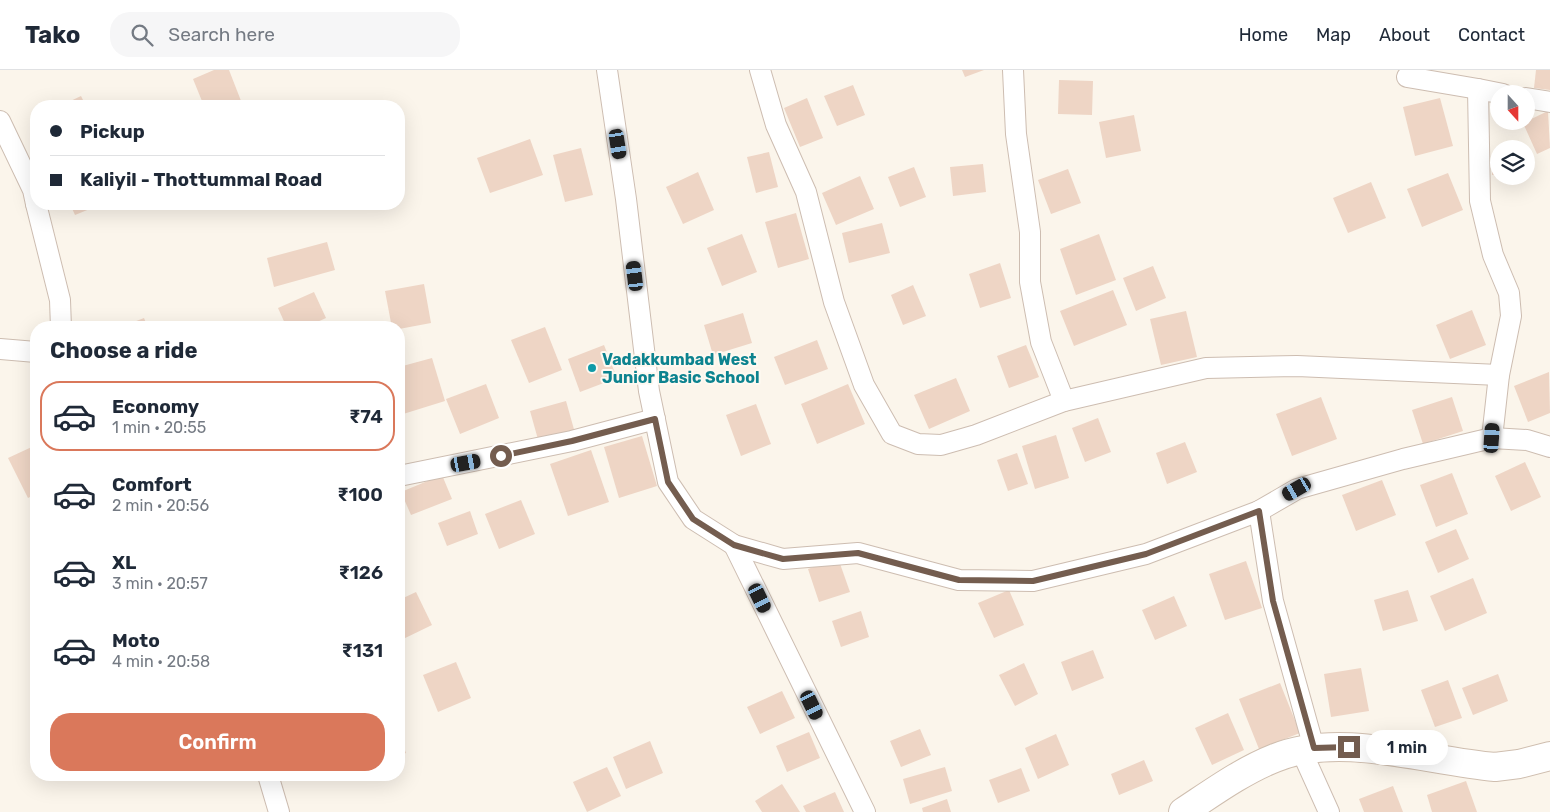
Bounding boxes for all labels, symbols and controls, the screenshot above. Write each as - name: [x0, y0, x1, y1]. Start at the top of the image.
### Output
- search box: [110, 12, 460, 57]
- text: Tako: [25, 21, 80, 49]
- icon: search: [128, 21, 156, 49]
- text: Search here: [168, 23, 275, 46]
- text: Home: [1239, 24, 1288, 46]
- text: Map: [1316, 24, 1351, 46]
- text: About: [1379, 24, 1430, 46]
- text: Contact: [1458, 24, 1525, 46]
- north arrow: [1490, 85, 1535, 130]
- map controls: [1490, 85, 1535, 185]
- text: Pickup: [80, 120, 145, 143]
- car: [608, 128, 627, 160]
- button: layers: [1490, 140, 1535, 185]
- text: Kaliyil - Thottummal Road: [80, 168, 322, 191]
- car: [625, 260, 644, 292]
- text: Choose a ride: [50, 337, 197, 364]
- place label: Vadakkumbad West Junior Basic School: [602, 350, 760, 387]
- marker: Vadakkumbad West Junior Basic School: [586, 362, 598, 374]
- icon: car: [52, 394, 97, 439]
- text: Economy: [112, 395, 199, 418]
- text: ₹74: [349, 405, 383, 428]
- text: 1 min · 20:55: [112, 418, 206, 437]
- car: [1483, 423, 1500, 453]
- route start: [490, 445, 512, 467]
- car: [449, 453, 482, 473]
- icon: car: [52, 472, 97, 517]
- text: Comfort: [112, 473, 192, 496]
- car: [1280, 475, 1313, 503]
- text: ₹100: [337, 483, 383, 506]
- text: 2 min · 20:56: [112, 496, 209, 515]
- icon: car: [52, 550, 97, 595]
- text: XL: [112, 551, 136, 574]
- text: ₹126: [338, 561, 383, 584]
- text: 3 min · 20:57: [112, 574, 208, 593]
- car: [746, 581, 773, 615]
- icon: car: [52, 628, 97, 673]
- text: Moto: [112, 629, 160, 652]
- text: ₹131: [342, 639, 383, 662]
- text: 4 min · 20:58: [112, 652, 210, 671]
- car: [798, 688, 825, 722]
- button: Confirm: [50, 713, 385, 771]
- callout: 1 min: [1366, 730, 1449, 764]
- route end: [1338, 736, 1360, 758]
- text: 1 min: [1387, 738, 1427, 757]

